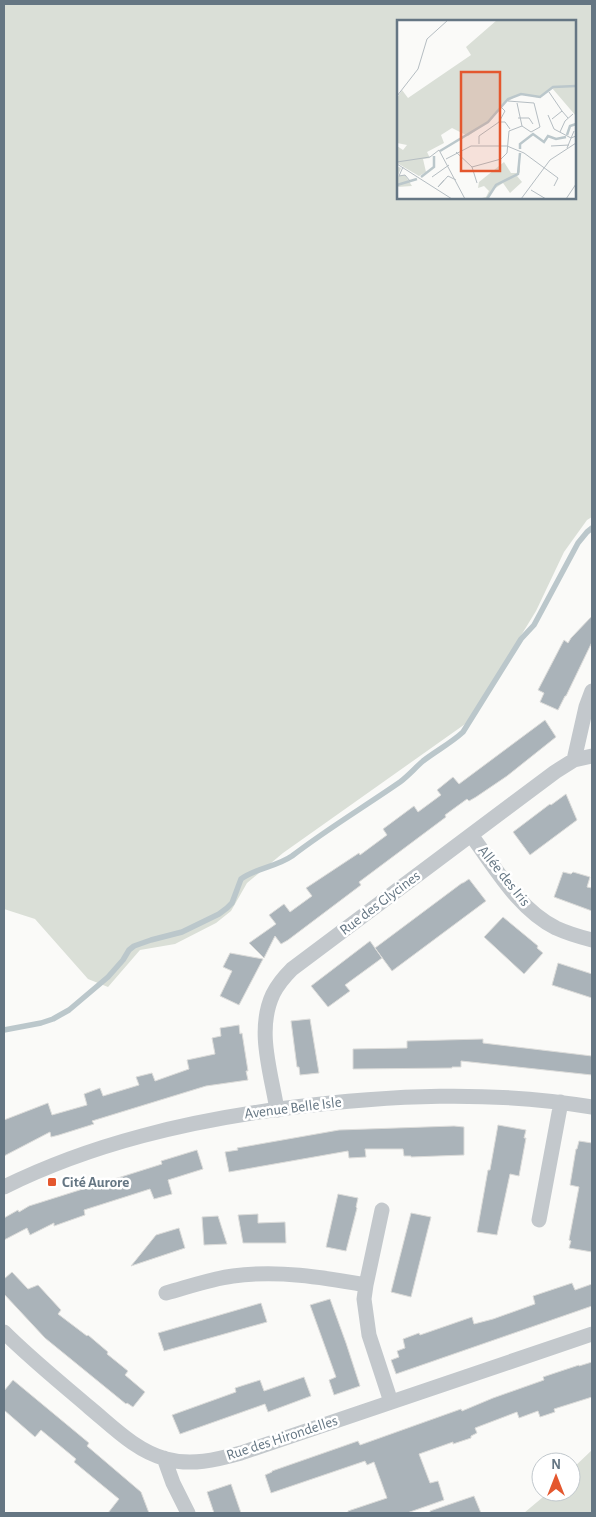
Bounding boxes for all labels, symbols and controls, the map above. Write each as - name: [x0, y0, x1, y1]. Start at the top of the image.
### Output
- inset map: [397, 20, 576, 199]
- street label: Allée des Iris: [475, 843, 533, 909]
- street label: Rue des Glycines: [337, 868, 423, 938]
- street label: Avenue Belle Isle: [244, 1095, 342, 1121]
- place label: Cité Aurore: [62, 1175, 129, 1190]
- marker: Cité Aurore: [46, 1176, 58, 1188]
- street label: Rue des Hirondelles: [225, 1413, 339, 1463]
- north arrow: [531, 1452, 581, 1502]
- text: N: [551, 1458, 561, 1472]

